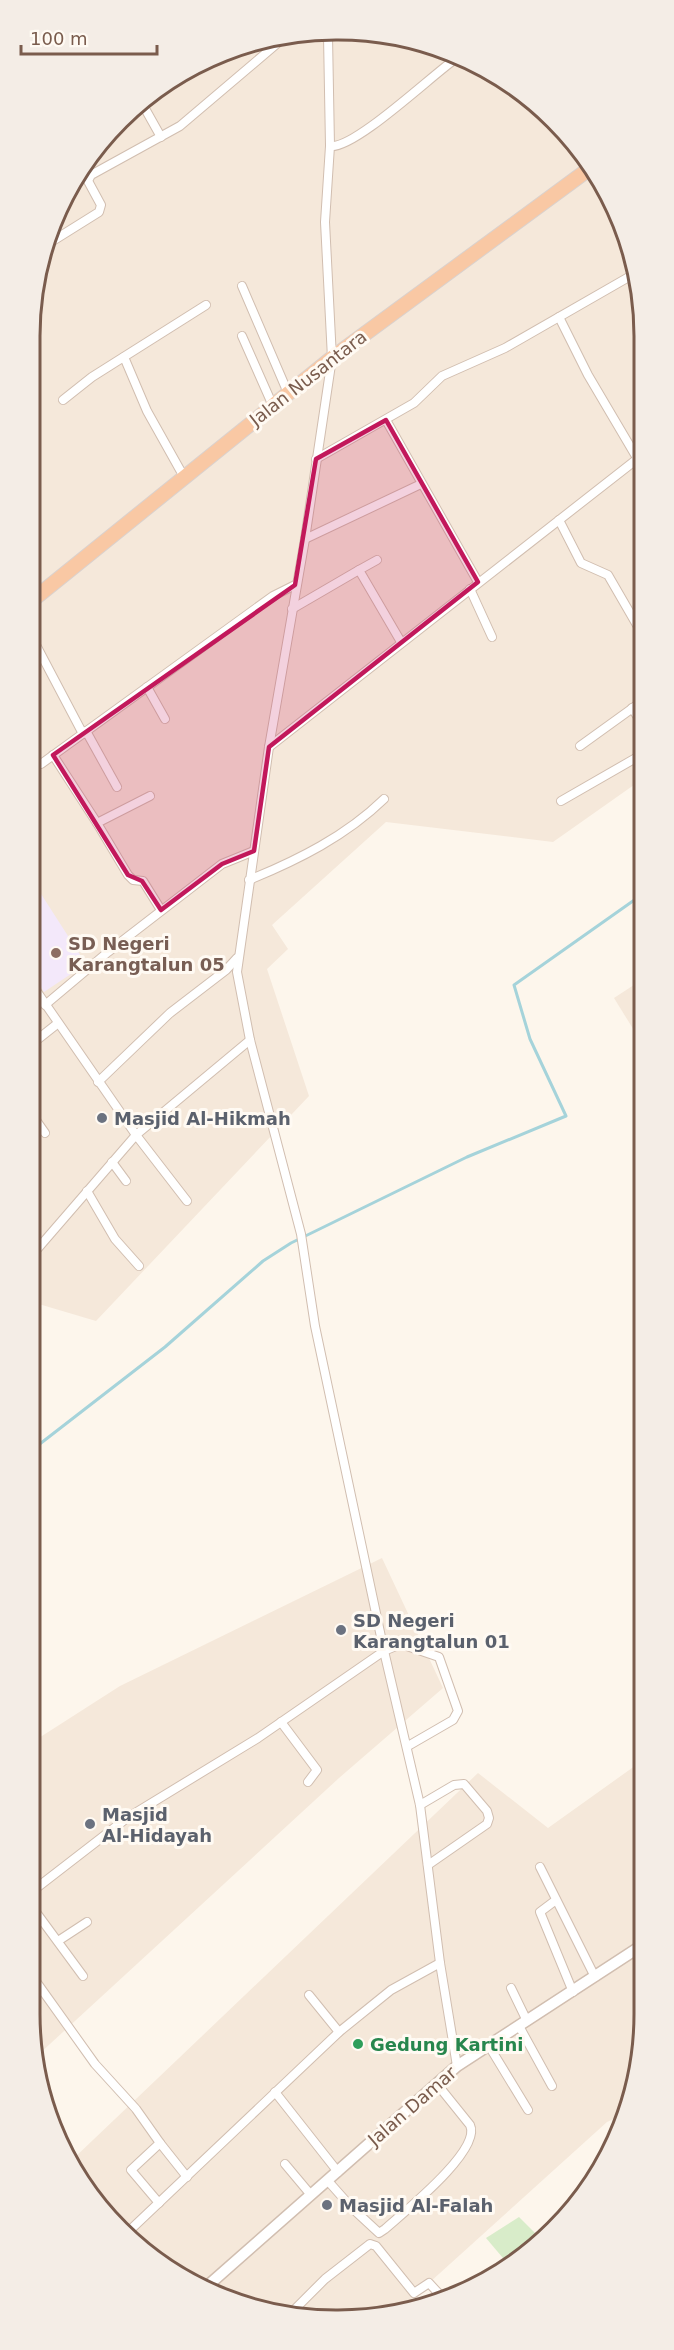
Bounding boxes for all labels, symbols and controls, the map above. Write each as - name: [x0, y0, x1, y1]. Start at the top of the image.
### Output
- scale bar: [21, 18, 158, 56]
- text: 100 m: [30, 28, 88, 49]
- street label: Jalan Nusantara: [245, 326, 371, 431]
- place label: SD Negeri Karangtalun 05: [68, 933, 225, 975]
- marker: SD Negeri Karangtalun 05: [49, 946, 63, 960]
- place label: Masjid Al-Hikmah: [114, 1108, 291, 1129]
- marker: Masjid Al-Hikmah: [95, 1111, 109, 1125]
- place label: SD Negeri Karangtalun 01: [353, 1610, 510, 1652]
- marker: SD Negeri Karangtalun 01: [334, 1623, 348, 1637]
- place label: Masjid Al-Hidayah: [102, 1804, 212, 1846]
- marker: Masjid Al-Hidayah: [83, 1817, 97, 1831]
- place label: Gedung Kartini: [370, 2034, 523, 2055]
- marker: Gedung Kartini: [351, 2037, 365, 2051]
- street label: Jalan Damar: [363, 2061, 461, 2151]
- place label: Masjid Al-Falah: [339, 2195, 493, 2216]
- marker: Masjid Al-Falah: [320, 2198, 334, 2212]

